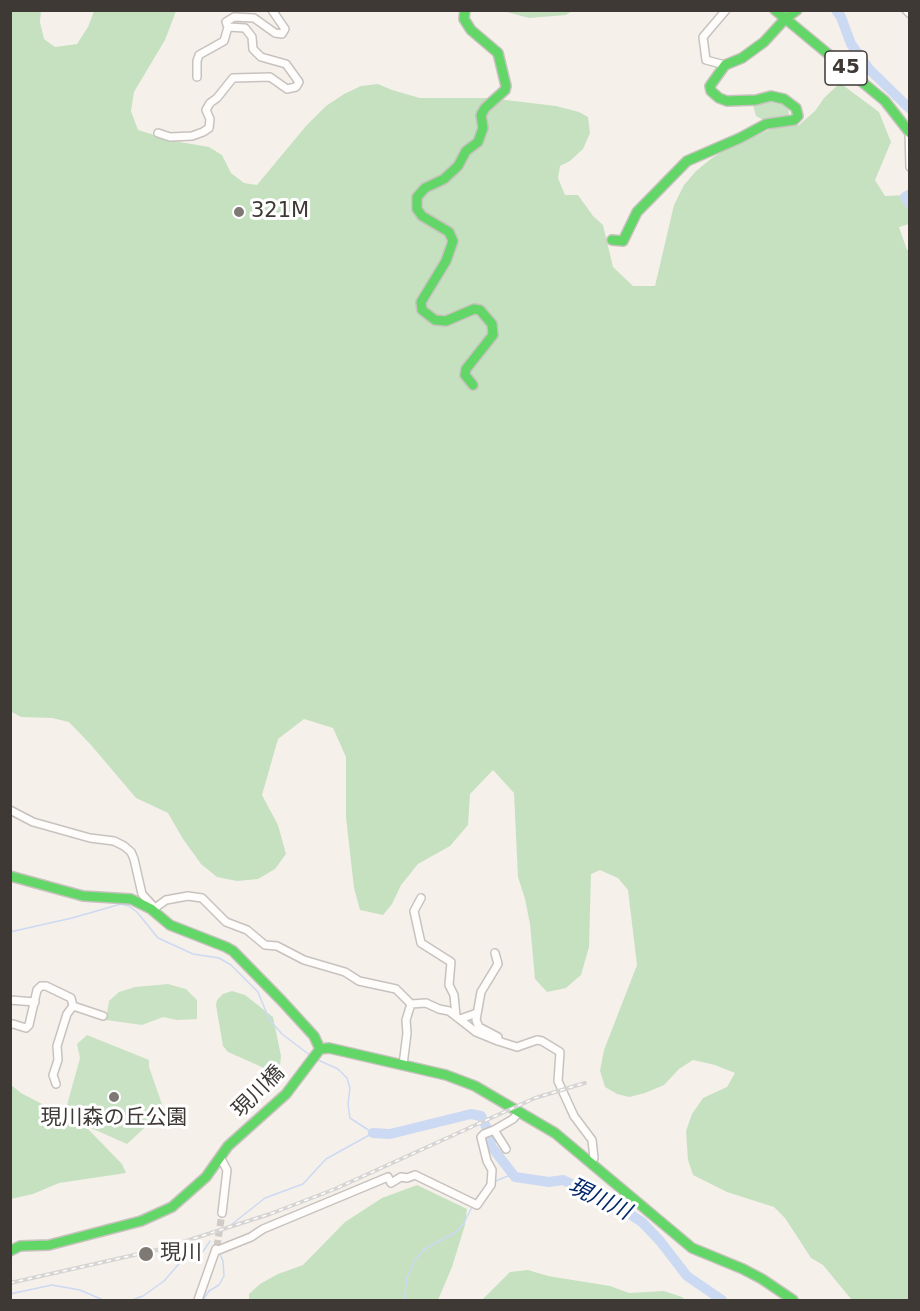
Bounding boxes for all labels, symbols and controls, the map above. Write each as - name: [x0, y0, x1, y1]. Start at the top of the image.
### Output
- road number: 45: [825, 51, 867, 85]
- place label: 321M: [251, 199, 309, 225]
- marker: 321M: [232, 205, 246, 219]
- street label: 現川橋: [228, 1061, 290, 1123]
- marker: 現川森の丘公園: [107, 1090, 121, 1104]
- place label: 現川森の丘公園: [41, 1106, 187, 1132]
- water label: 現川川: [564, 1174, 634, 1226]
- place label: 現川: [160, 1241, 202, 1267]
- marker: 現川: [137, 1245, 155, 1263]

